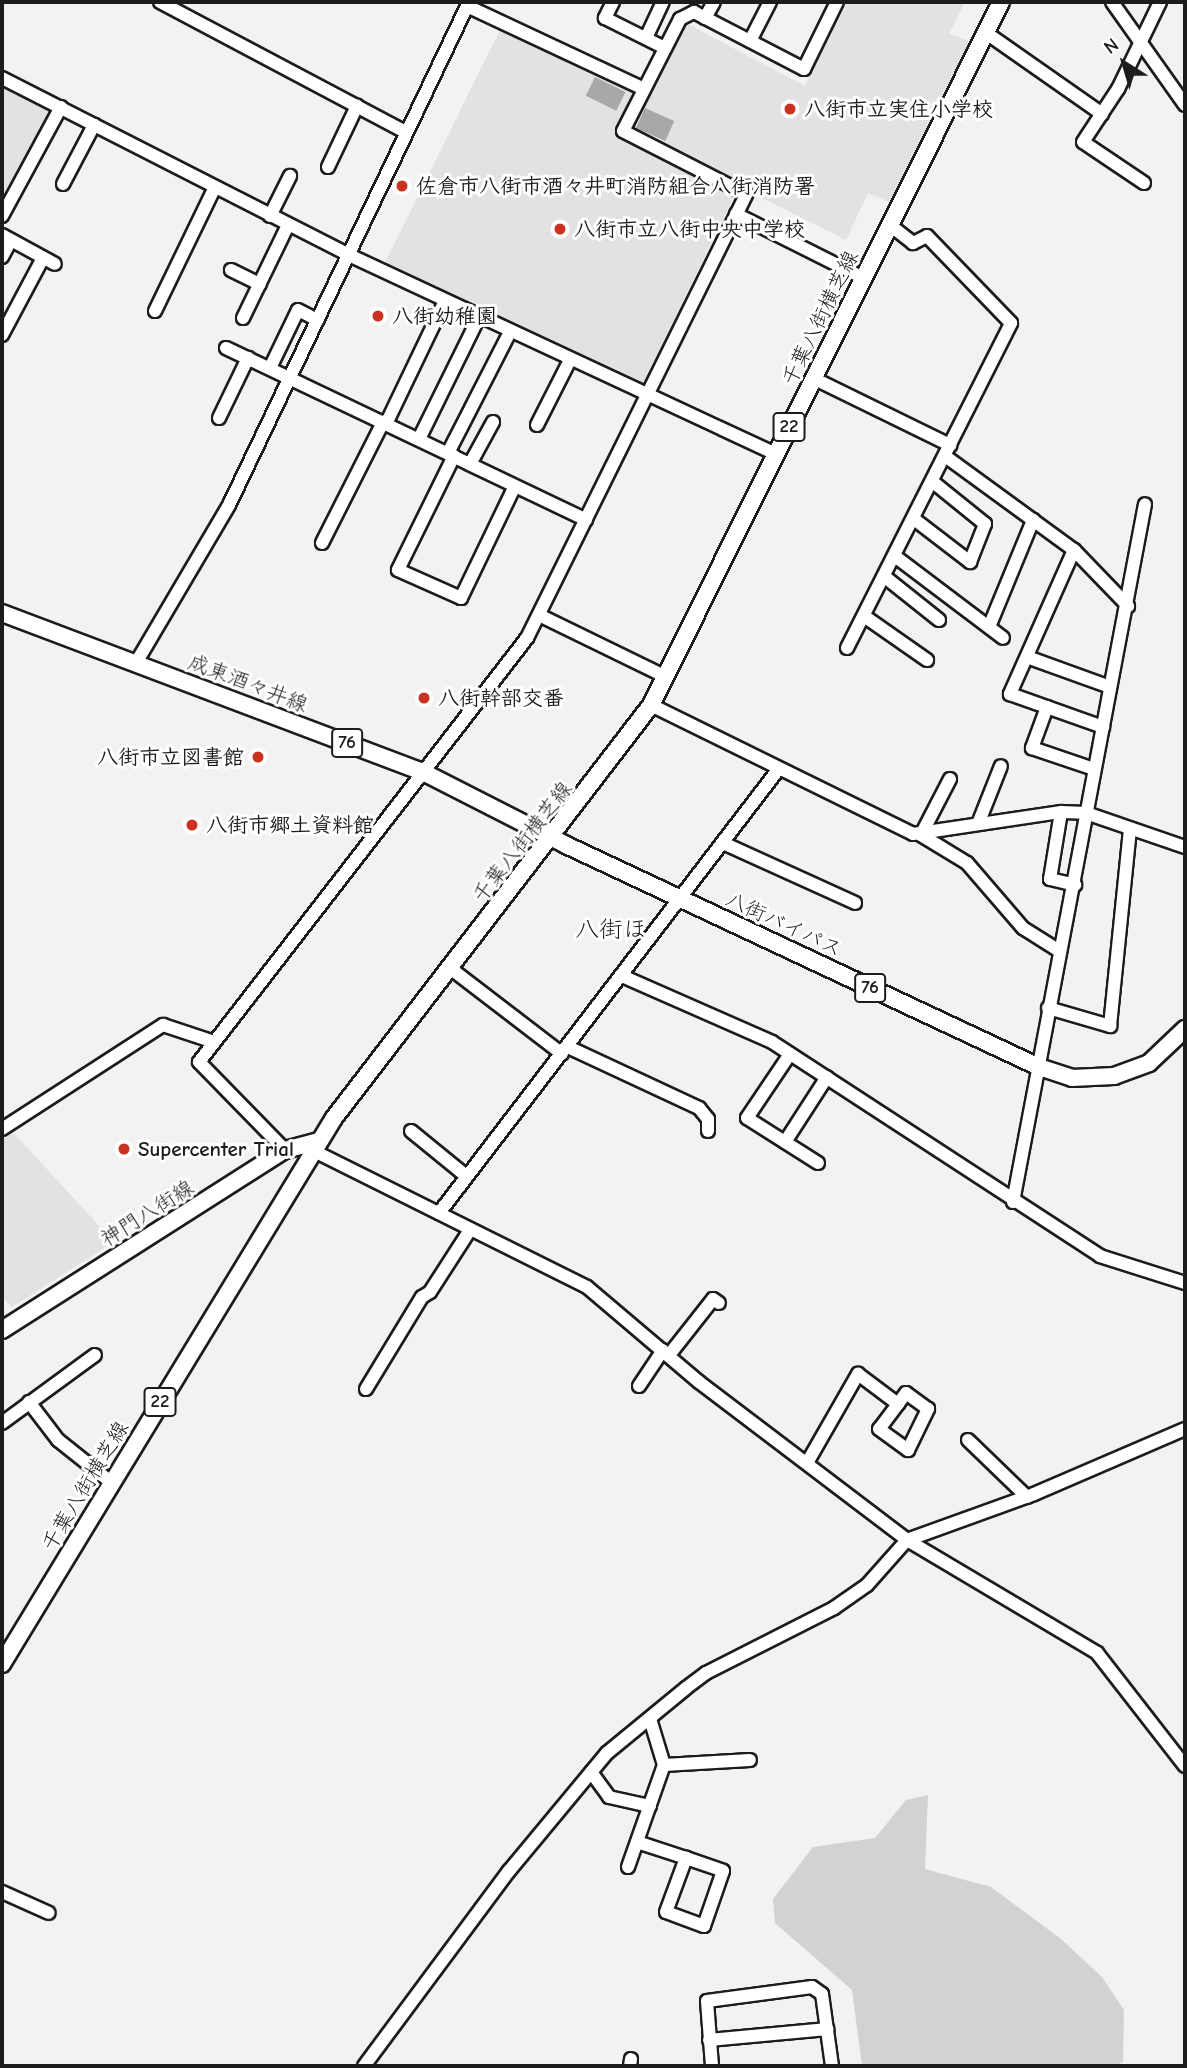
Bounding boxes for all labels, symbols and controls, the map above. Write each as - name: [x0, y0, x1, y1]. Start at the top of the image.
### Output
- north arrow: [1089, 28, 1159, 98]
- text: N: [1100, 34, 1123, 59]
- place label: 八街市立実住小学校: [804, 96, 993, 122]
- marker: 八街市立実住小学校: [782, 101, 798, 117]
- place label: 佐倉市八街市酒々井町消防組合八街消防署: [416, 173, 815, 199]
- marker: 佐倉市八街市酒々井町消防組合八街消防署: [394, 178, 410, 194]
- place label: 八街市立八街中央中学校: [574, 216, 805, 242]
- marker: 八街市立八街中央中学校: [552, 221, 568, 237]
- street label: 千葉八街横芝線: [776, 246, 864, 390]
- place label: 八街幼稚園: [392, 303, 497, 329]
- marker: 八街幼稚園: [370, 308, 386, 324]
- road number: 22: [772, 412, 806, 442]
- street label: 成東酒々井線: [185, 649, 311, 717]
- place label: 八街幹部交番: [438, 685, 564, 711]
- marker: 八街幹部交番: [416, 690, 432, 706]
- road number: 76: [330, 728, 364, 758]
- place label: 八街市立図書館: [97, 744, 244, 770]
- marker: 八街市立図書館: [250, 749, 266, 765]
- street label: 千葉八街横芝線: [467, 776, 577, 908]
- place label: 八街市郷土資料館: [206, 812, 374, 838]
- marker: 八街市郷土資料館: [184, 817, 200, 833]
- street label: 八街バイパス: [722, 886, 846, 962]
- district label: 八街ほ: [575, 916, 647, 944]
- road number: 76: [852, 972, 888, 1004]
- place label: Supercenter Trial: [138, 1136, 294, 1162]
- marker: Supercenter Trial: [116, 1141, 132, 1157]
- street label: 神門八街線: [96, 1174, 198, 1252]
- road number: 22: [142, 1386, 178, 1418]
- street label: 千葉八街横芝線: [36, 1417, 134, 1555]

